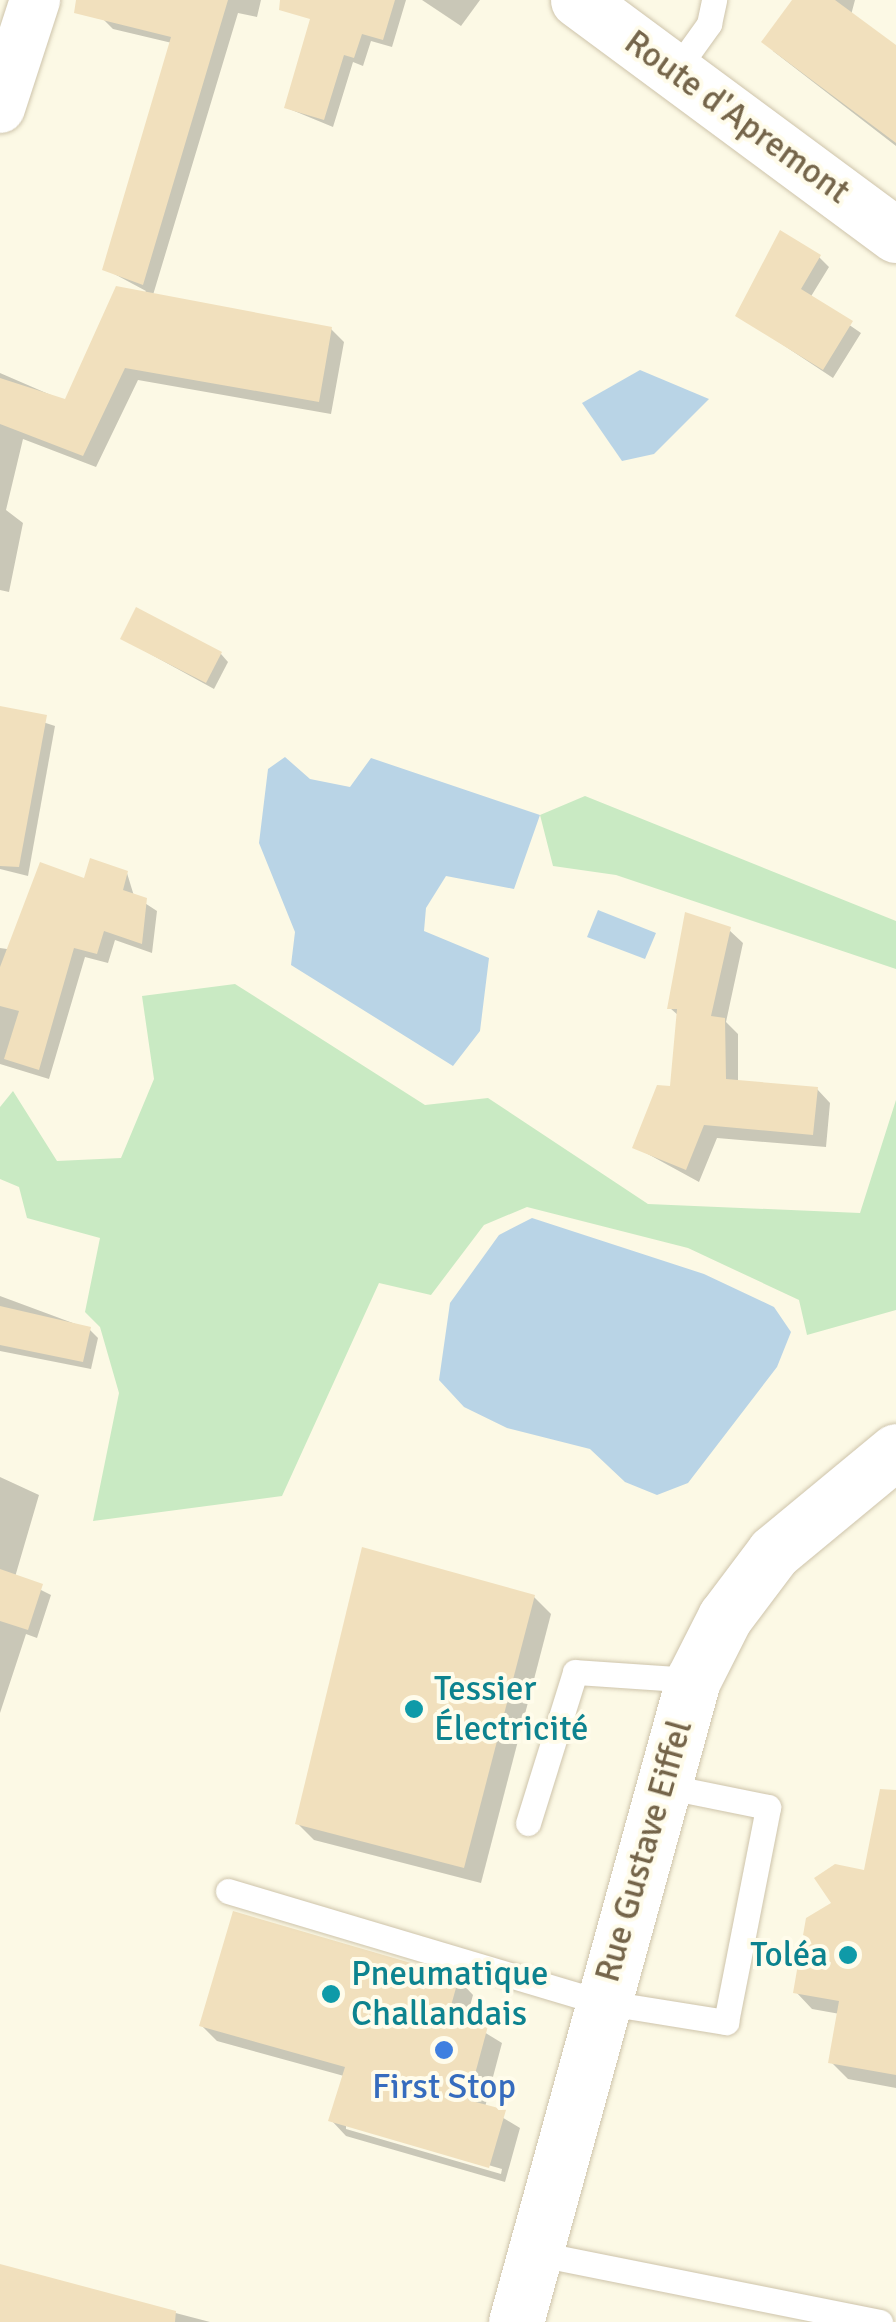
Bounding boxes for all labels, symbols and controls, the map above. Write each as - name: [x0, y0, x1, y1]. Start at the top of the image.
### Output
- street label: Route d'Apremont: [616, 21, 858, 213]
- place label: Tessier Électricité: [434, 1668, 589, 1750]
- marker: Tessier Électricité: [403, 1698, 425, 1720]
- street label: Rue Gustave Eiffel: [587, 1715, 701, 1987]
- place label: Toléa: [750, 1934, 828, 1976]
- marker: Toléa: [837, 1944, 859, 1966]
- place label: Pneumatique Challandais: [351, 1953, 549, 2035]
- marker: Pneumatique Challandais: [320, 1983, 342, 2005]
- marker: First Stop: [433, 2039, 455, 2061]
- place label: First Stop: [372, 2066, 516, 2108]

